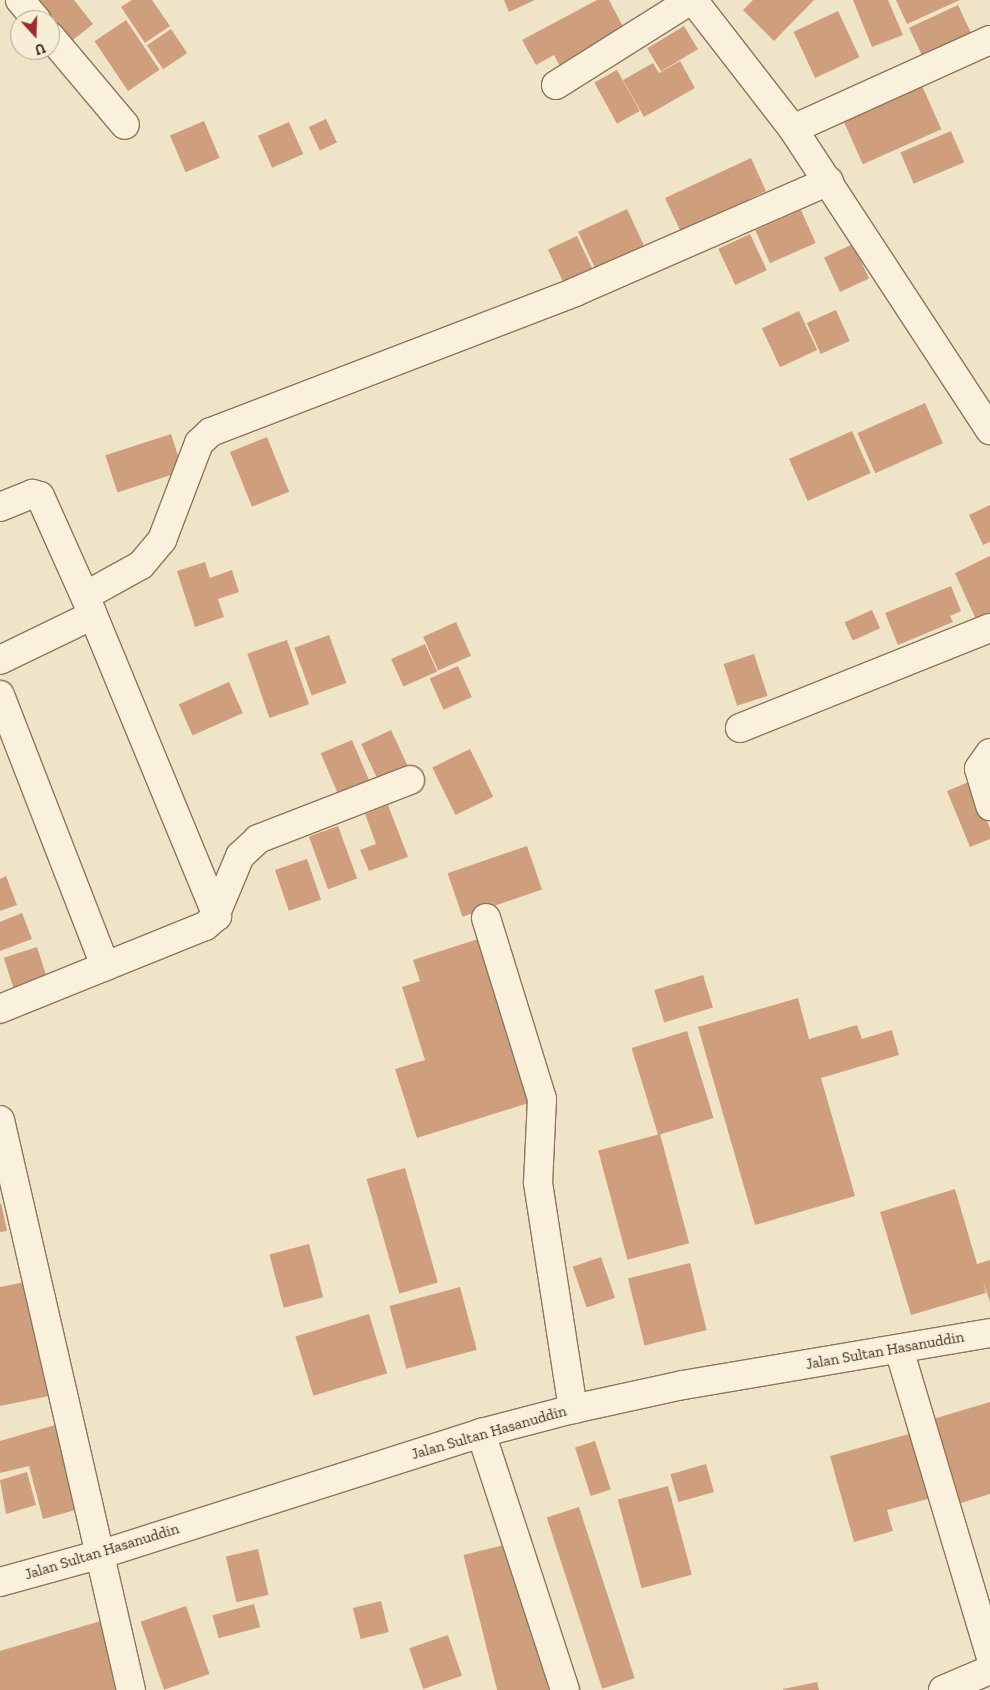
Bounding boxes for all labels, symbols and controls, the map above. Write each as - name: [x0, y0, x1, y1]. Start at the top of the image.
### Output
- north arrow: [10, 10, 60, 60]
- text: U: [32, 39, 48, 58]
- street label: Jalan Sultan Hasanuddin: [804, 1328, 966, 1374]
- street label: Jalan Sultan Hasanuddin: [409, 1402, 569, 1464]
- street label: Jalan Sultan Hasanuddin: [23, 1520, 181, 1584]

